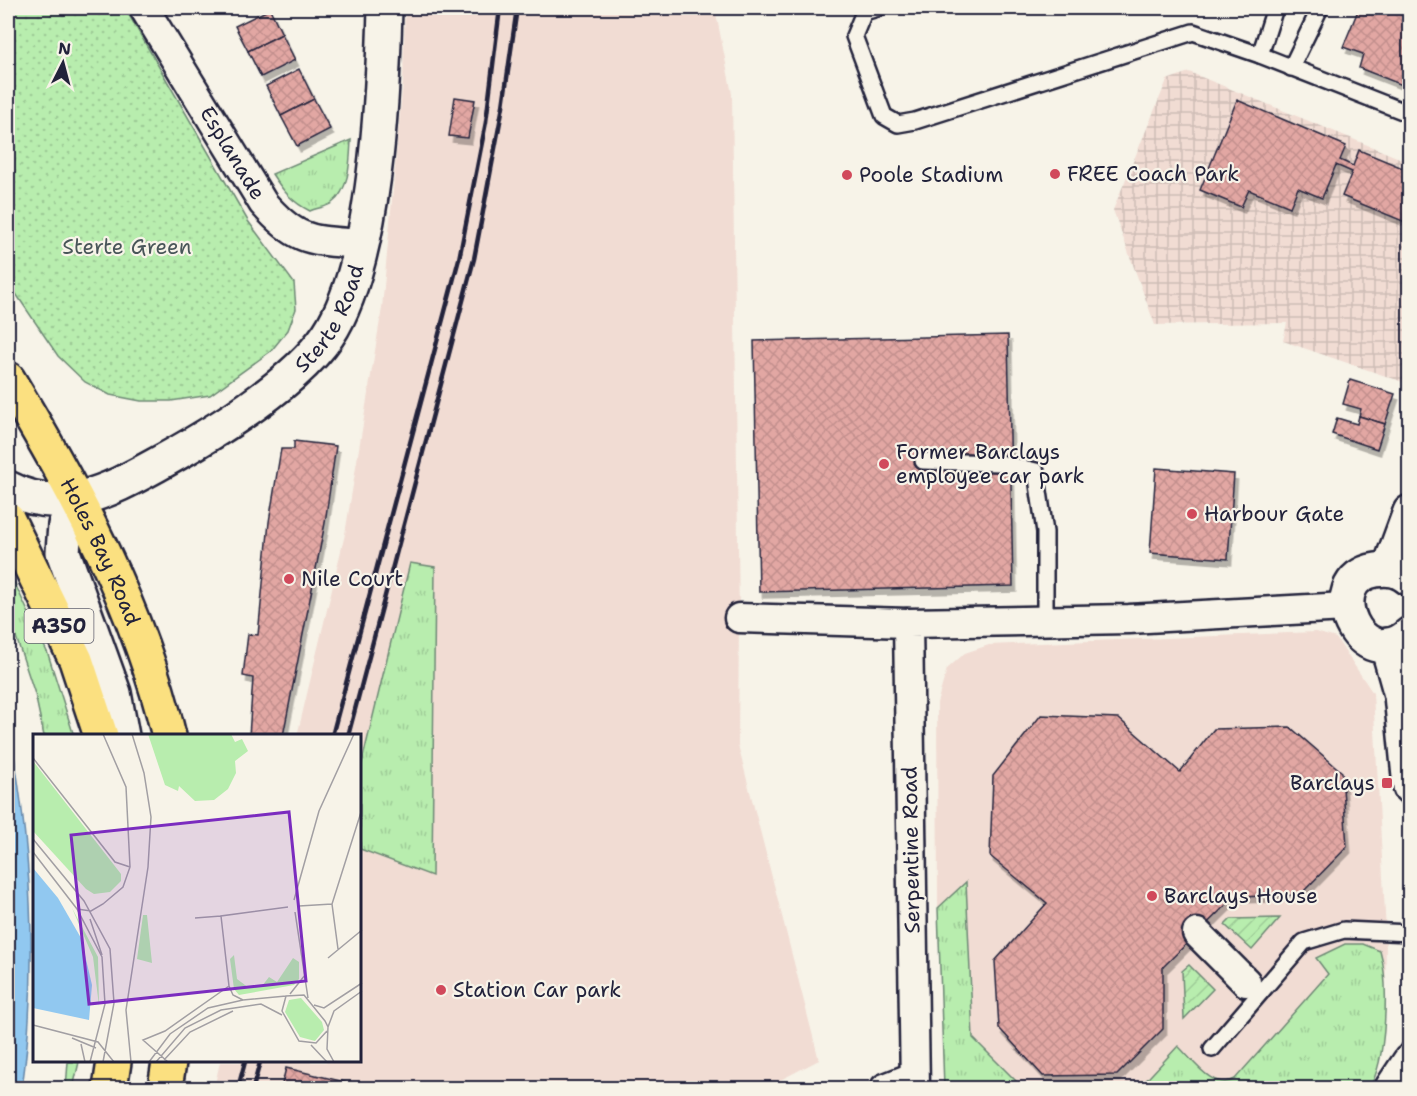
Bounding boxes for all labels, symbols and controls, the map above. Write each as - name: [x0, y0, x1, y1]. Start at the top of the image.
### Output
- north arrow: [33, 33, 93, 93]
- text: N: [57, 37, 72, 60]
- street label: Esplanade: [193, 101, 272, 205]
- place label: FREE Coach Park: [1067, 160, 1239, 188]
- place label: Poole Stadium: [859, 161, 1003, 189]
- marker: FREE Coach Park: [1048, 167, 1062, 181]
- marker: Poole Stadium: [840, 168, 854, 182]
- park label: Sterte Green: [62, 233, 192, 261]
- street label: Sterte Road: [288, 261, 371, 379]
- place label: Former Barclays employee car park: [896, 438, 1085, 490]
- marker: Former Barclays employee car park: [877, 457, 891, 471]
- street label: Holes Bay Road: [54, 473, 147, 629]
- place label: Harbour Gate: [1204, 500, 1344, 528]
- marker: Harbour Gate: [1185, 507, 1199, 521]
- place label: Nile Court: [301, 565, 404, 593]
- marker: Nile Court: [282, 572, 296, 586]
- road number: A350: [25, 609, 94, 643]
- inset map: [33, 734, 362, 1063]
- street label: Serpentine Road: [896, 766, 926, 934]
- place label: Barclays: [1290, 769, 1375, 797]
- marker: Barclays: [1380, 776, 1394, 790]
- place label: Barclays House: [1164, 882, 1318, 910]
- marker: Barclays House: [1145, 889, 1159, 903]
- place label: Station Car park: [453, 976, 621, 1004]
- marker: Station Car park: [434, 983, 448, 997]

